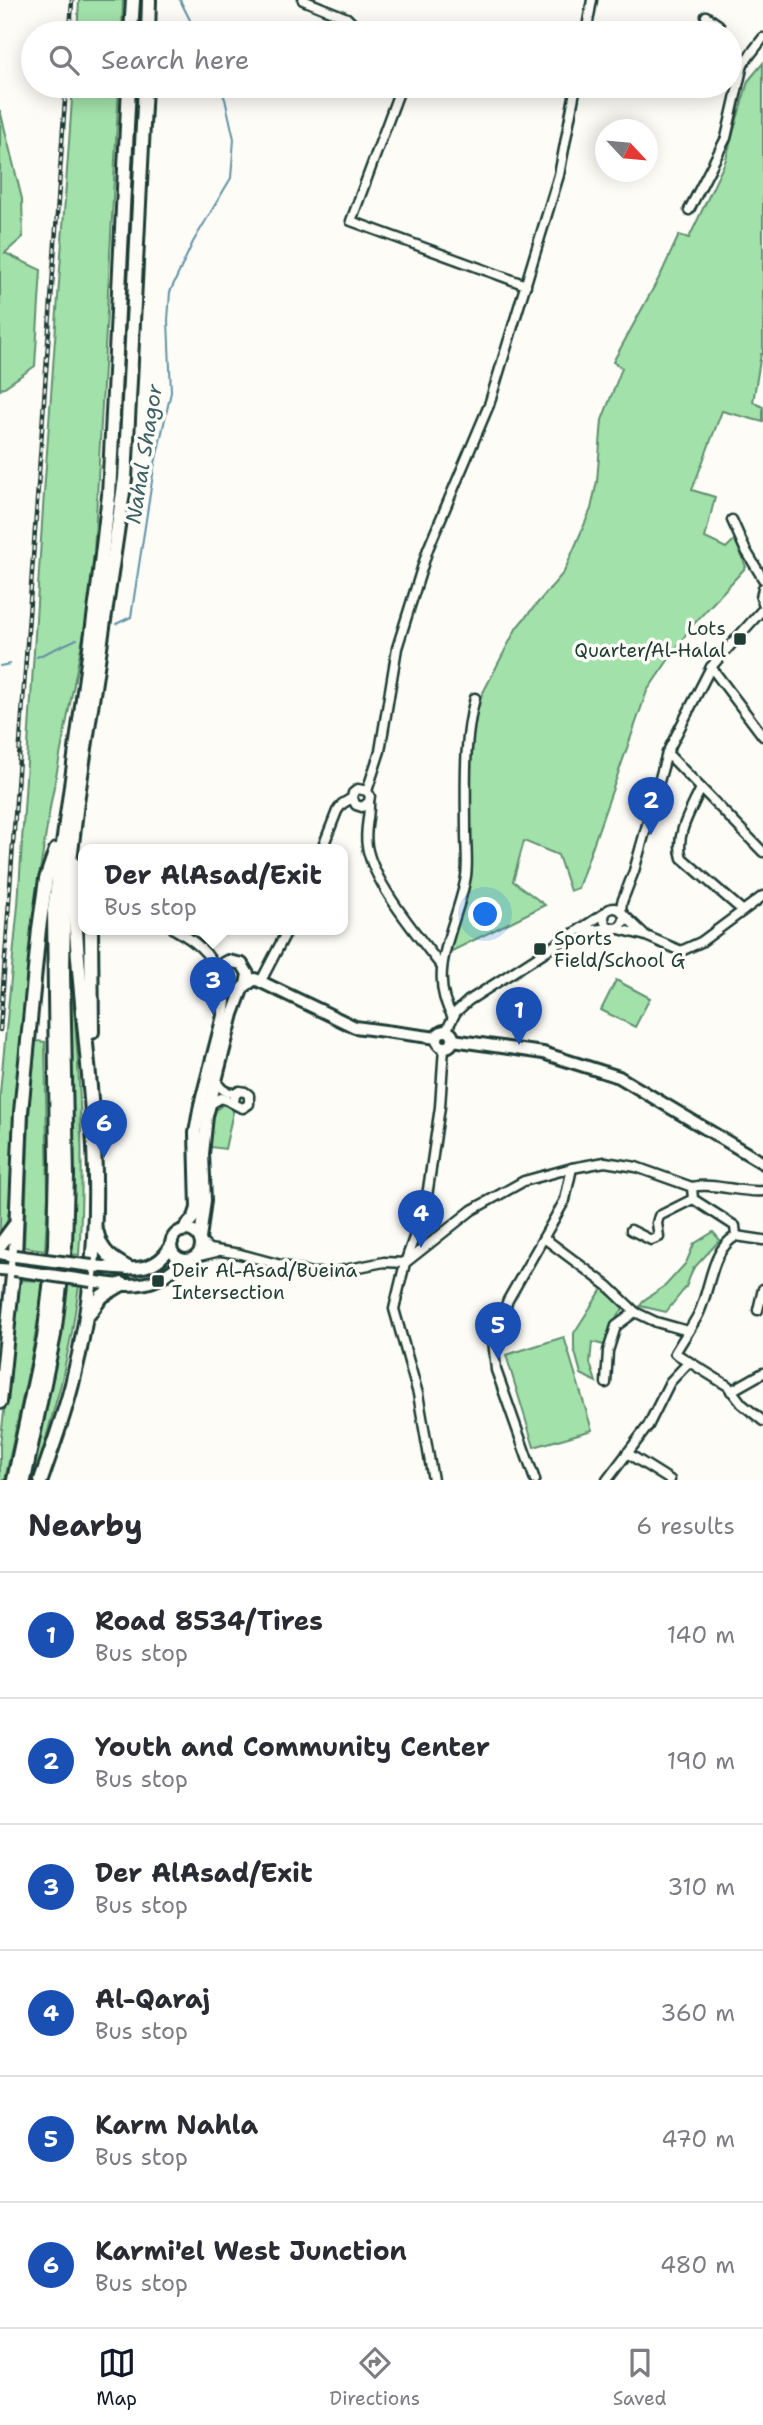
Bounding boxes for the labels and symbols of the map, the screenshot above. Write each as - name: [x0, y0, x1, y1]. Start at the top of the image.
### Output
- north arrow: [595, 119, 658, 182]
- water label: Nahal Shagor: [119, 381, 169, 526]
- place label: Lots Quarter/Al-Halal: [574, 616, 726, 663]
- marker: Lots Quarter/Al-Halal: [732, 631, 748, 647]
- pin: 2: [628, 777, 674, 835]
- your location: [468, 897, 502, 931]
- place label: Sports Field/School G: [554, 926, 685, 973]
- marker: Sports Field/School G: [532, 941, 548, 957]
- pin: 3: [190, 957, 236, 1015]
- pin: 1: [496, 987, 542, 1045]
- pin: 6: [81, 1100, 127, 1158]
- pin: 4: [398, 1190, 444, 1248]
- place label: Deir Al-Asad/Bueina Intersection: [172, 1258, 358, 1305]
- marker: Deir Al-Asad/Bueina Intersection: [150, 1273, 166, 1289]
- pin: 5: [475, 1302, 521, 1360]

